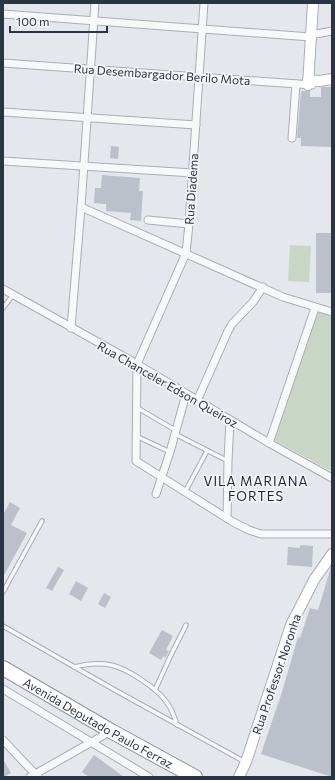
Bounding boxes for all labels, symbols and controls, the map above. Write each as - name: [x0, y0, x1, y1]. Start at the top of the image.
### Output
- scale bar: [10, 8, 107, 34]
- text: 100 m: [16, 14, 50, 28]
- street label: Rua Desembargador Berilo Mota: [73, 61, 251, 87]
- street label: Rua Diadema: [182, 153, 200, 225]
- street label: Rua Chanceler Edson Queiroz: [95, 338, 241, 430]
- district label: VILA MARIANA FORTES: [204, 473, 308, 504]
- street label: Rua Professor Noronha: [249, 612, 303, 736]
- street label: Avenida Deputado Paulo Ferraz: [21, 675, 176, 771]

